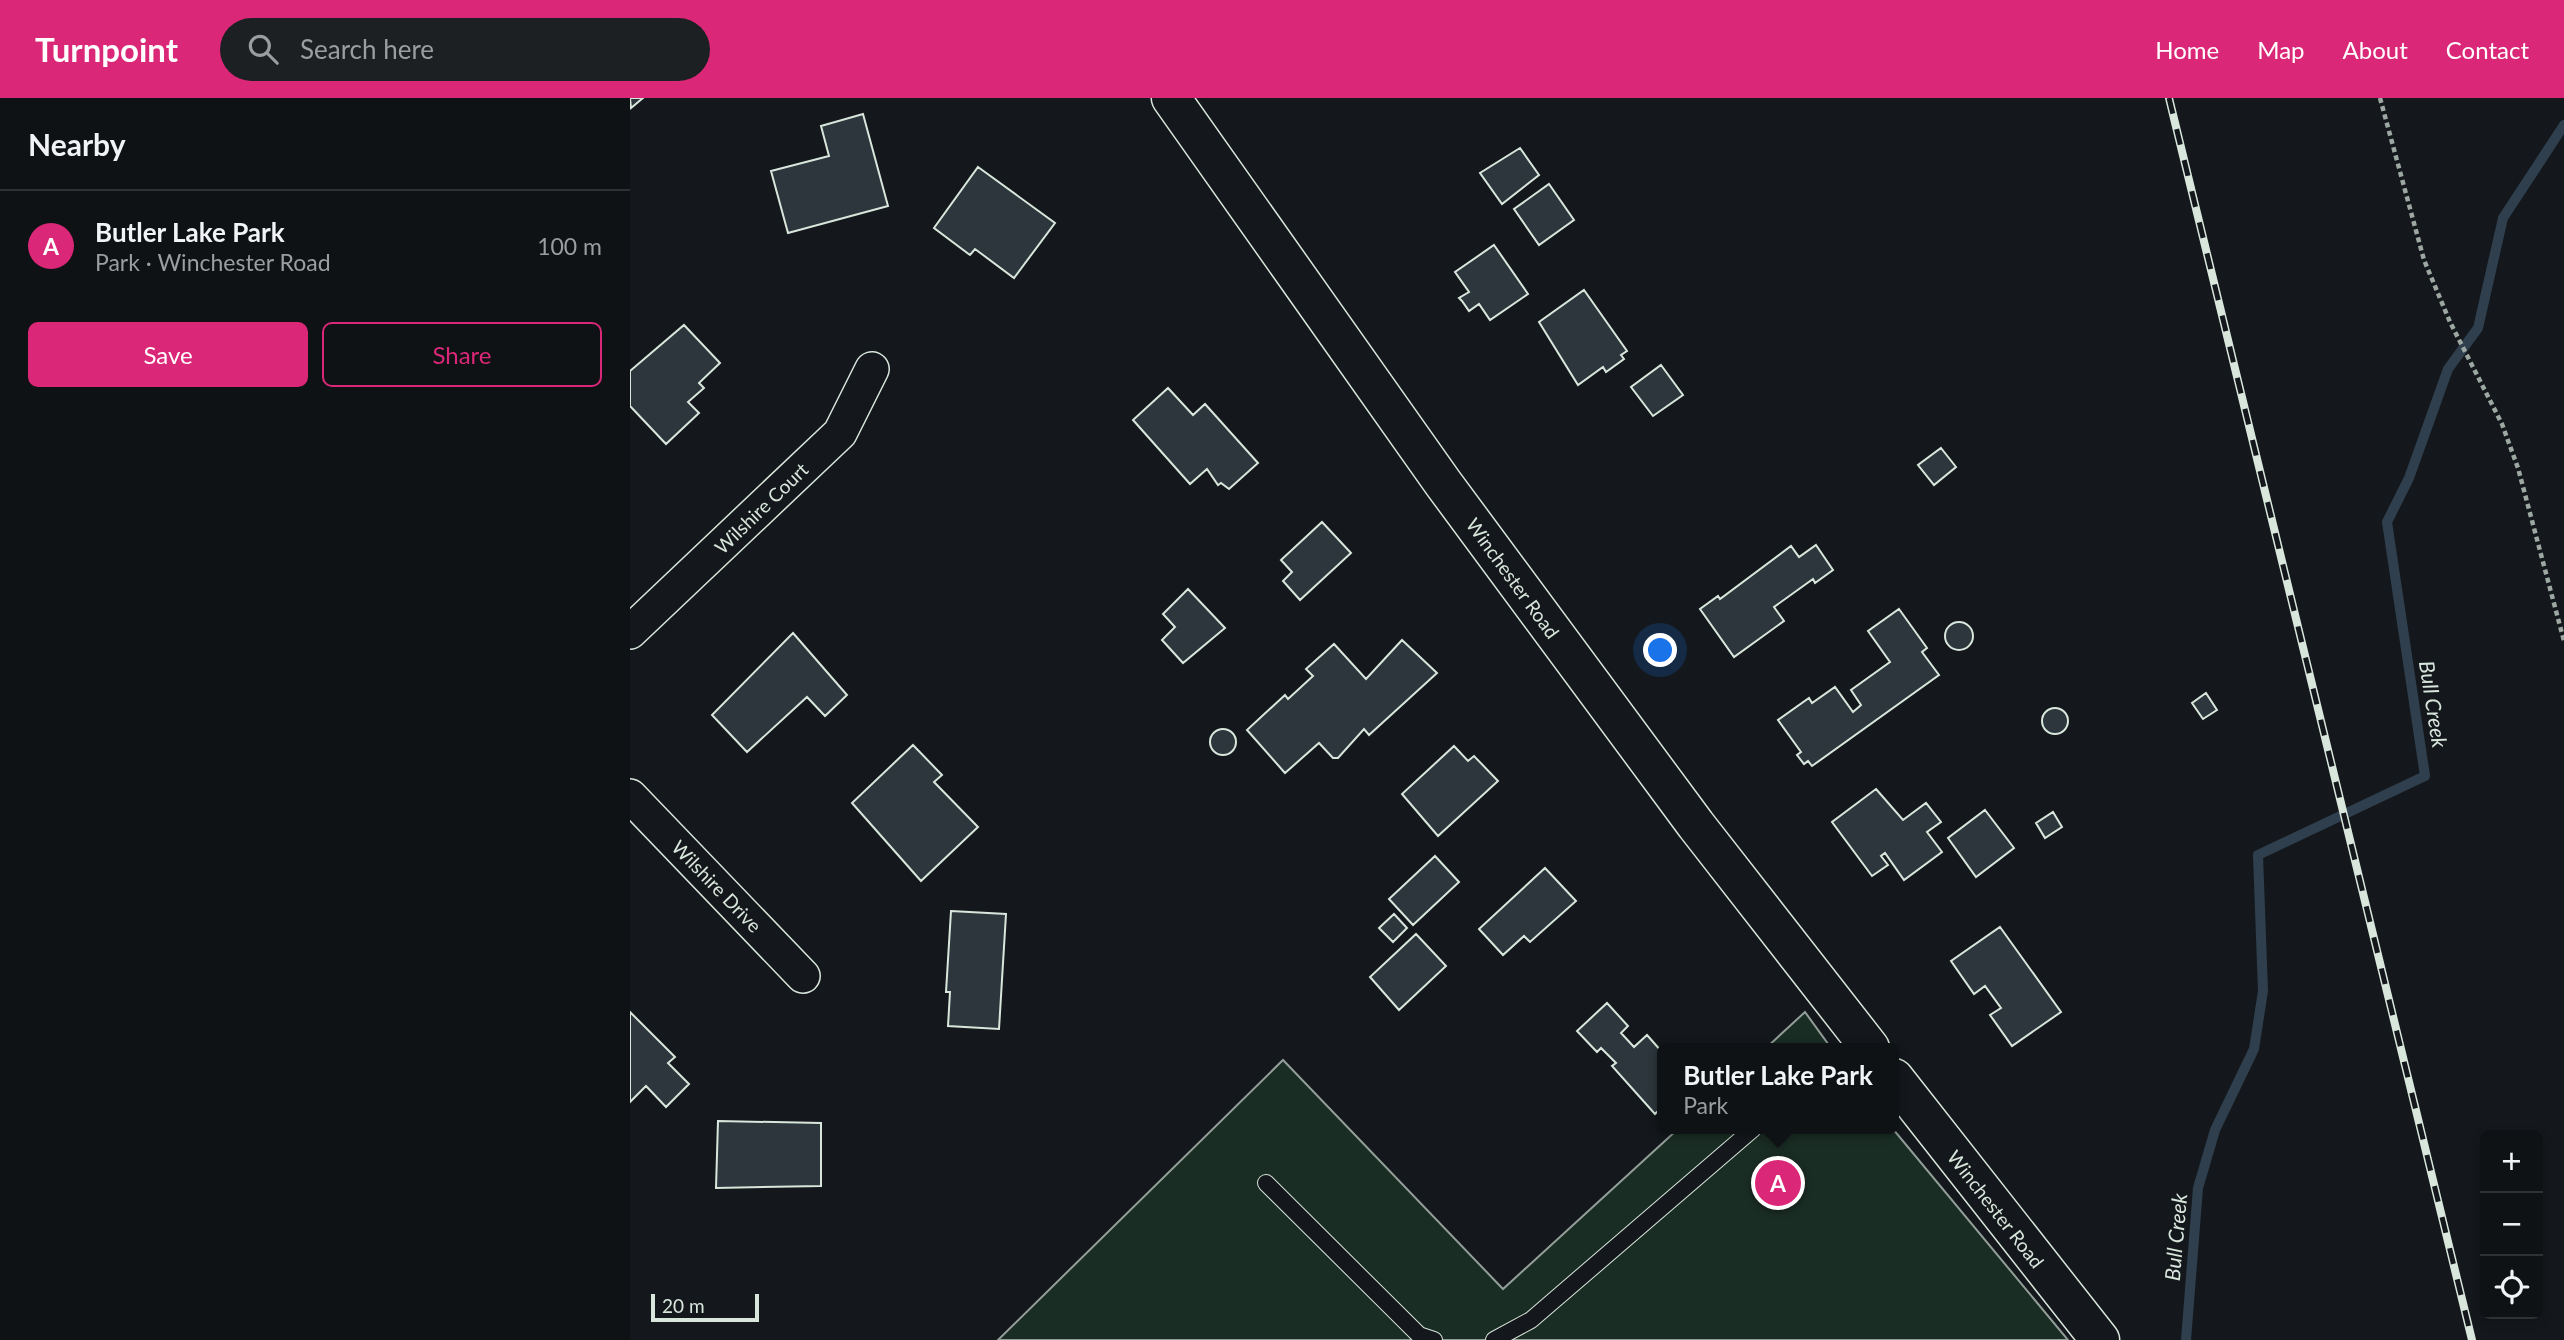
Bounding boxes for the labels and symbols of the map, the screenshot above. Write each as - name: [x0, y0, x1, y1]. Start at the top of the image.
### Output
- street label: Wilshire Court: [709, 458, 813, 558]
- street label: Winchester Road: [1462, 513, 1564, 643]
- your location: [1643, 633, 1677, 667]
- water label: Bull Creek: [2415, 659, 2453, 750]
- street label: Wilshire Drive: [667, 835, 767, 937]
- street label: Winchester Road: [1943, 1146, 2049, 1272]
- pin: A: [1755, 1157, 1801, 1209]
- water label: Bull Creek: [2159, 1191, 2191, 1282]
- scale bar: [651, 1291, 760, 1323]

